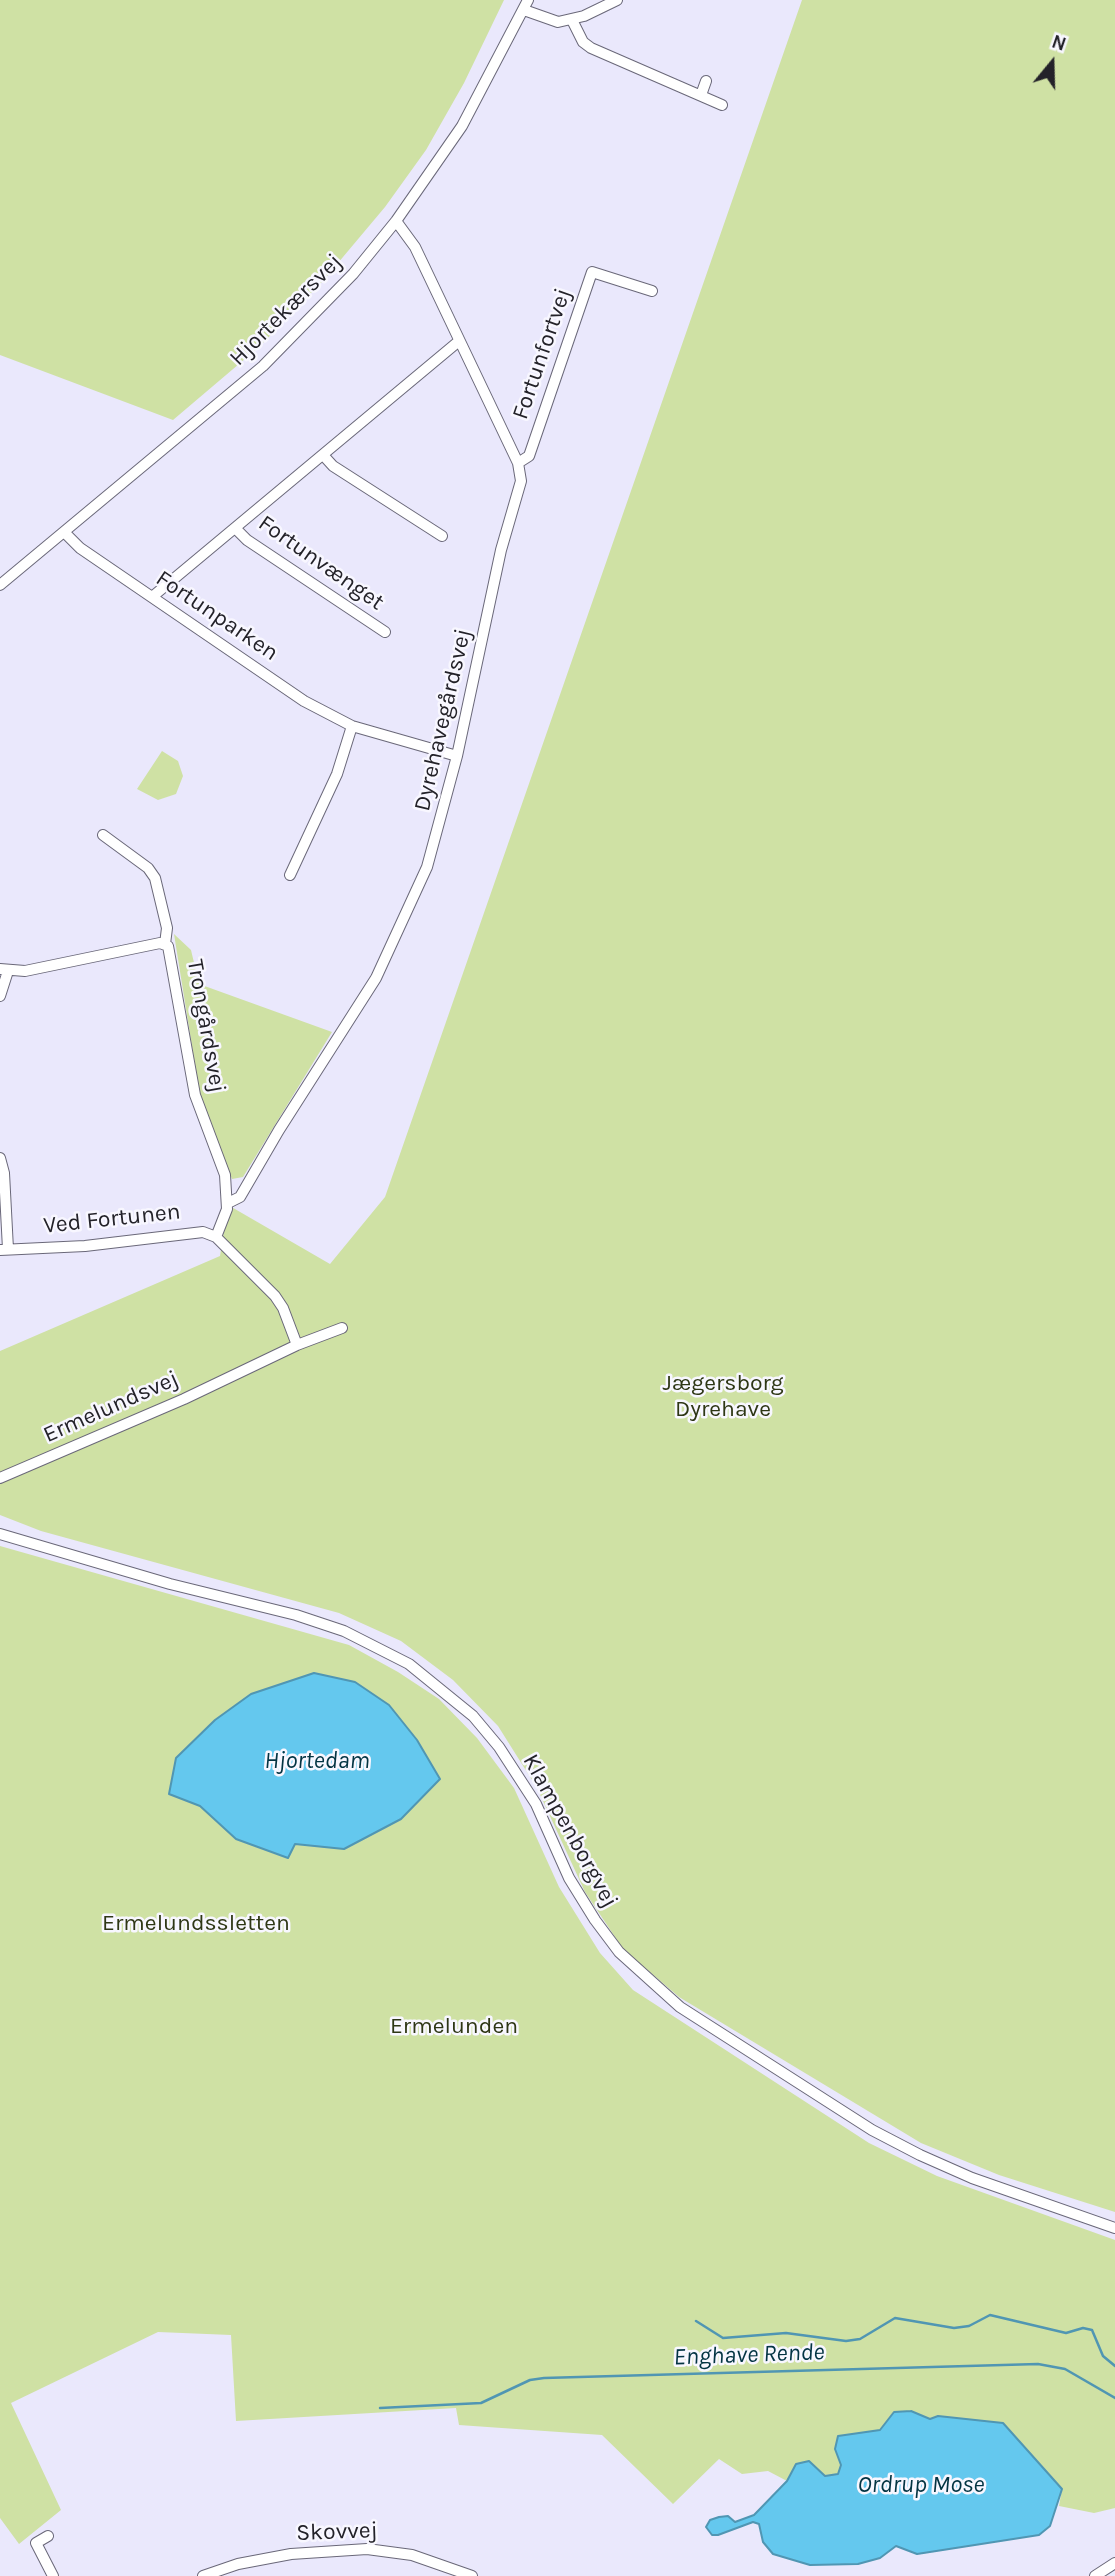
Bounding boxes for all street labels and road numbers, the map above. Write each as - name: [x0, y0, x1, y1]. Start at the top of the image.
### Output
- street label: Hjortekærsvej: [224, 248, 348, 372]
- street label: Fortunfortvej: [507, 285, 577, 423]
- street label: Fortunvænget: [253, 510, 389, 616]
- street label: Fortunparken: [150, 565, 284, 667]
- street label: Dyrehavegårdsvej: [409, 626, 477, 814]
- street label: Trongårdsvej: [181, 957, 231, 1095]
- street label: Ved Fortunen: [42, 1198, 182, 1240]
- street label: Ermelundsvej: [39, 1365, 183, 1449]
- street label: Klampenborgvej: [516, 1749, 624, 1913]
- street label: Skovvej: [296, 2517, 378, 2547]

